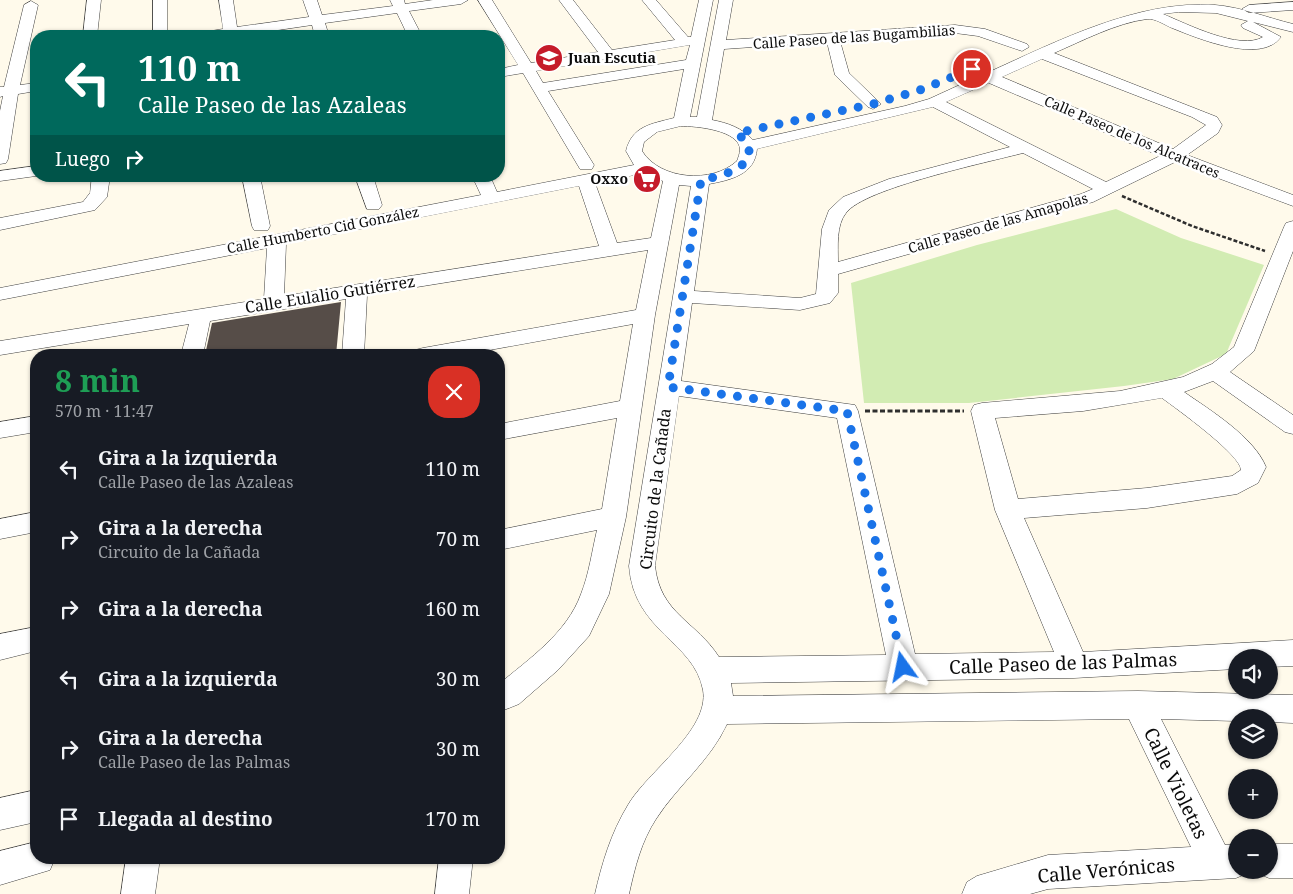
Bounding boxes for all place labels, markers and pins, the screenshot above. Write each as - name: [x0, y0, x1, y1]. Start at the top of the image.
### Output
- school or university icon: Juan Escutia: [534, 43, 564, 73]
- place label: Juan Escutia: [567, 48, 656, 67]
- pin: [951, 48, 993, 90]
- supermarket icon: Oxxo: [632, 164, 662, 194]
- place label: Oxxo: [590, 169, 628, 188]

